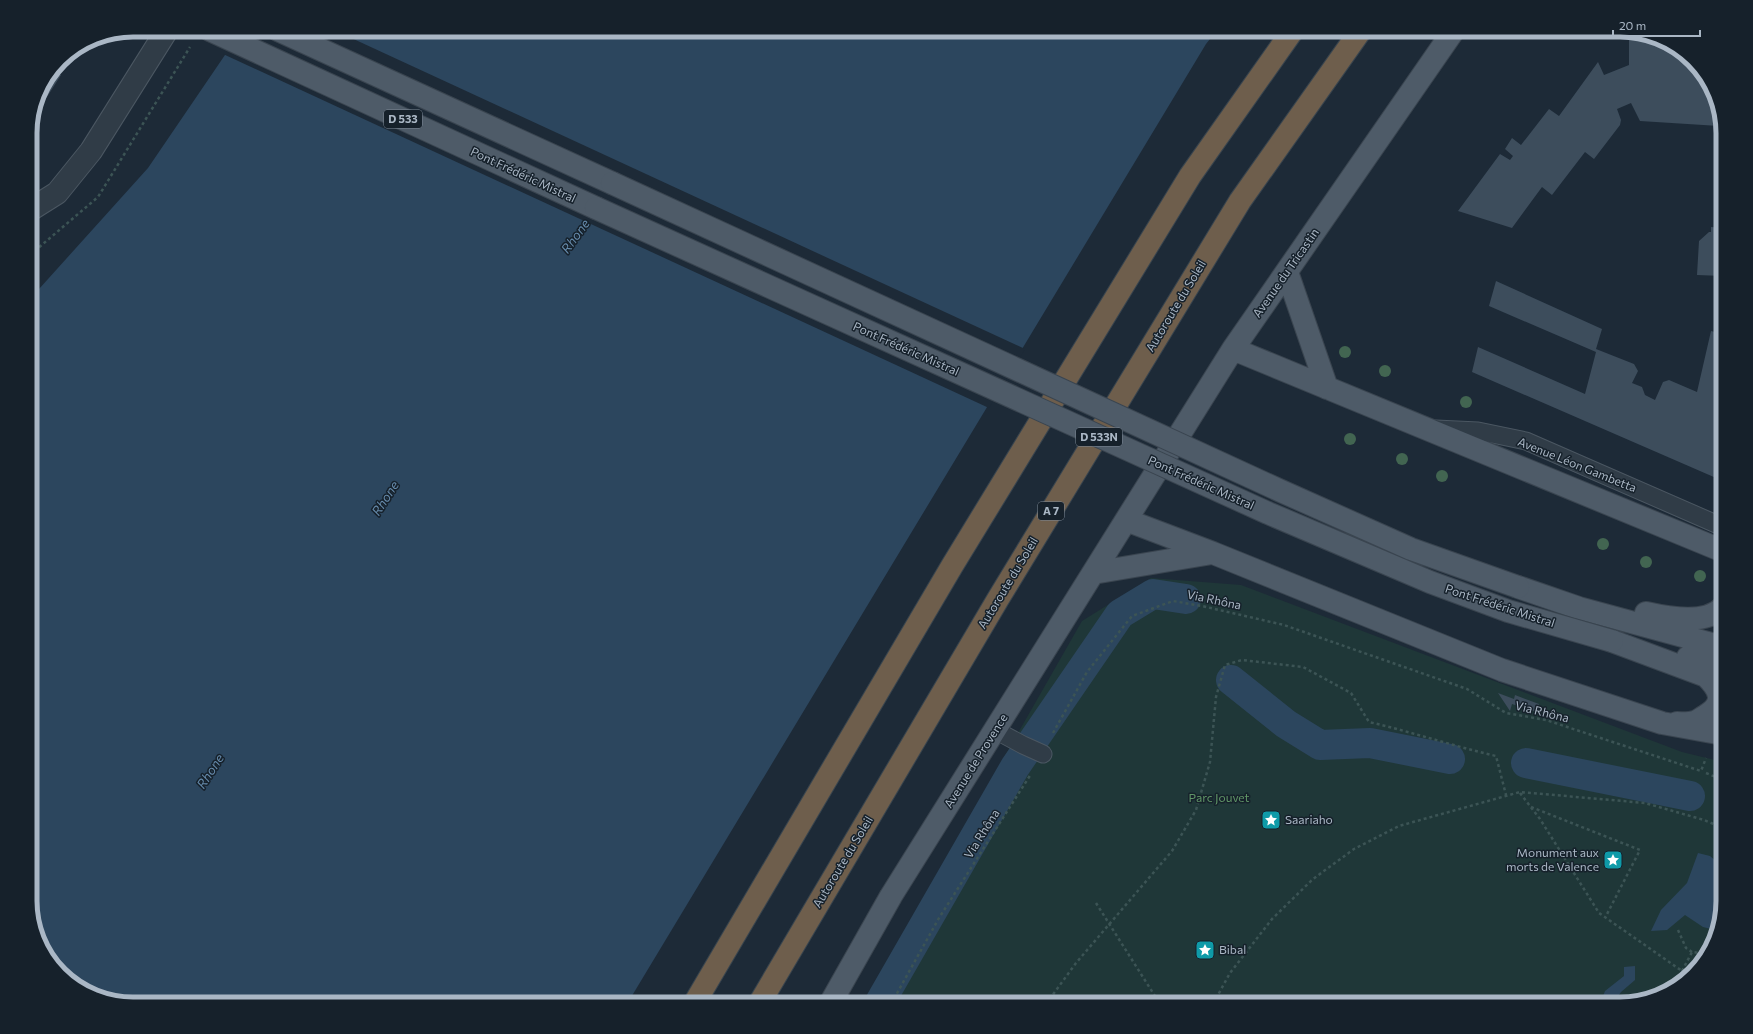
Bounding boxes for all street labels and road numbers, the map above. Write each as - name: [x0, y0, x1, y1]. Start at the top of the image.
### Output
- road number: D 533: [384, 110, 422, 128]
- street label: Pont Frédéric Mistral: [469, 144, 578, 205]
- street label: Avenue du Tricastin: [1249, 225, 1321, 320]
- street label: Autoroute du Soleil: [1142, 257, 1208, 354]
- street label: Pont Frédéric Mistral: [851, 318, 962, 378]
- road number: D 533N: [1076, 428, 1122, 446]
- street label: Avenue Léon Gambetta: [1516, 434, 1639, 494]
- street label: Pont Frédéric Mistral: [1146, 452, 1257, 512]
- road number: A 7: [1038, 502, 1064, 520]
- street label: Autoroute du Soleil: [974, 534, 1040, 631]
- street label: Pont Frédéric Mistral: [1444, 581, 1557, 629]
- street label: Via Rhôna: [1186, 586, 1243, 612]
- street label: Via Rhôna: [1514, 698, 1571, 724]
- street label: Avenue de Provence: [941, 711, 1010, 810]
- street label: Via Rhôna: [961, 806, 1002, 861]
- street label: Autoroute du Soleil: [809, 813, 875, 910]

